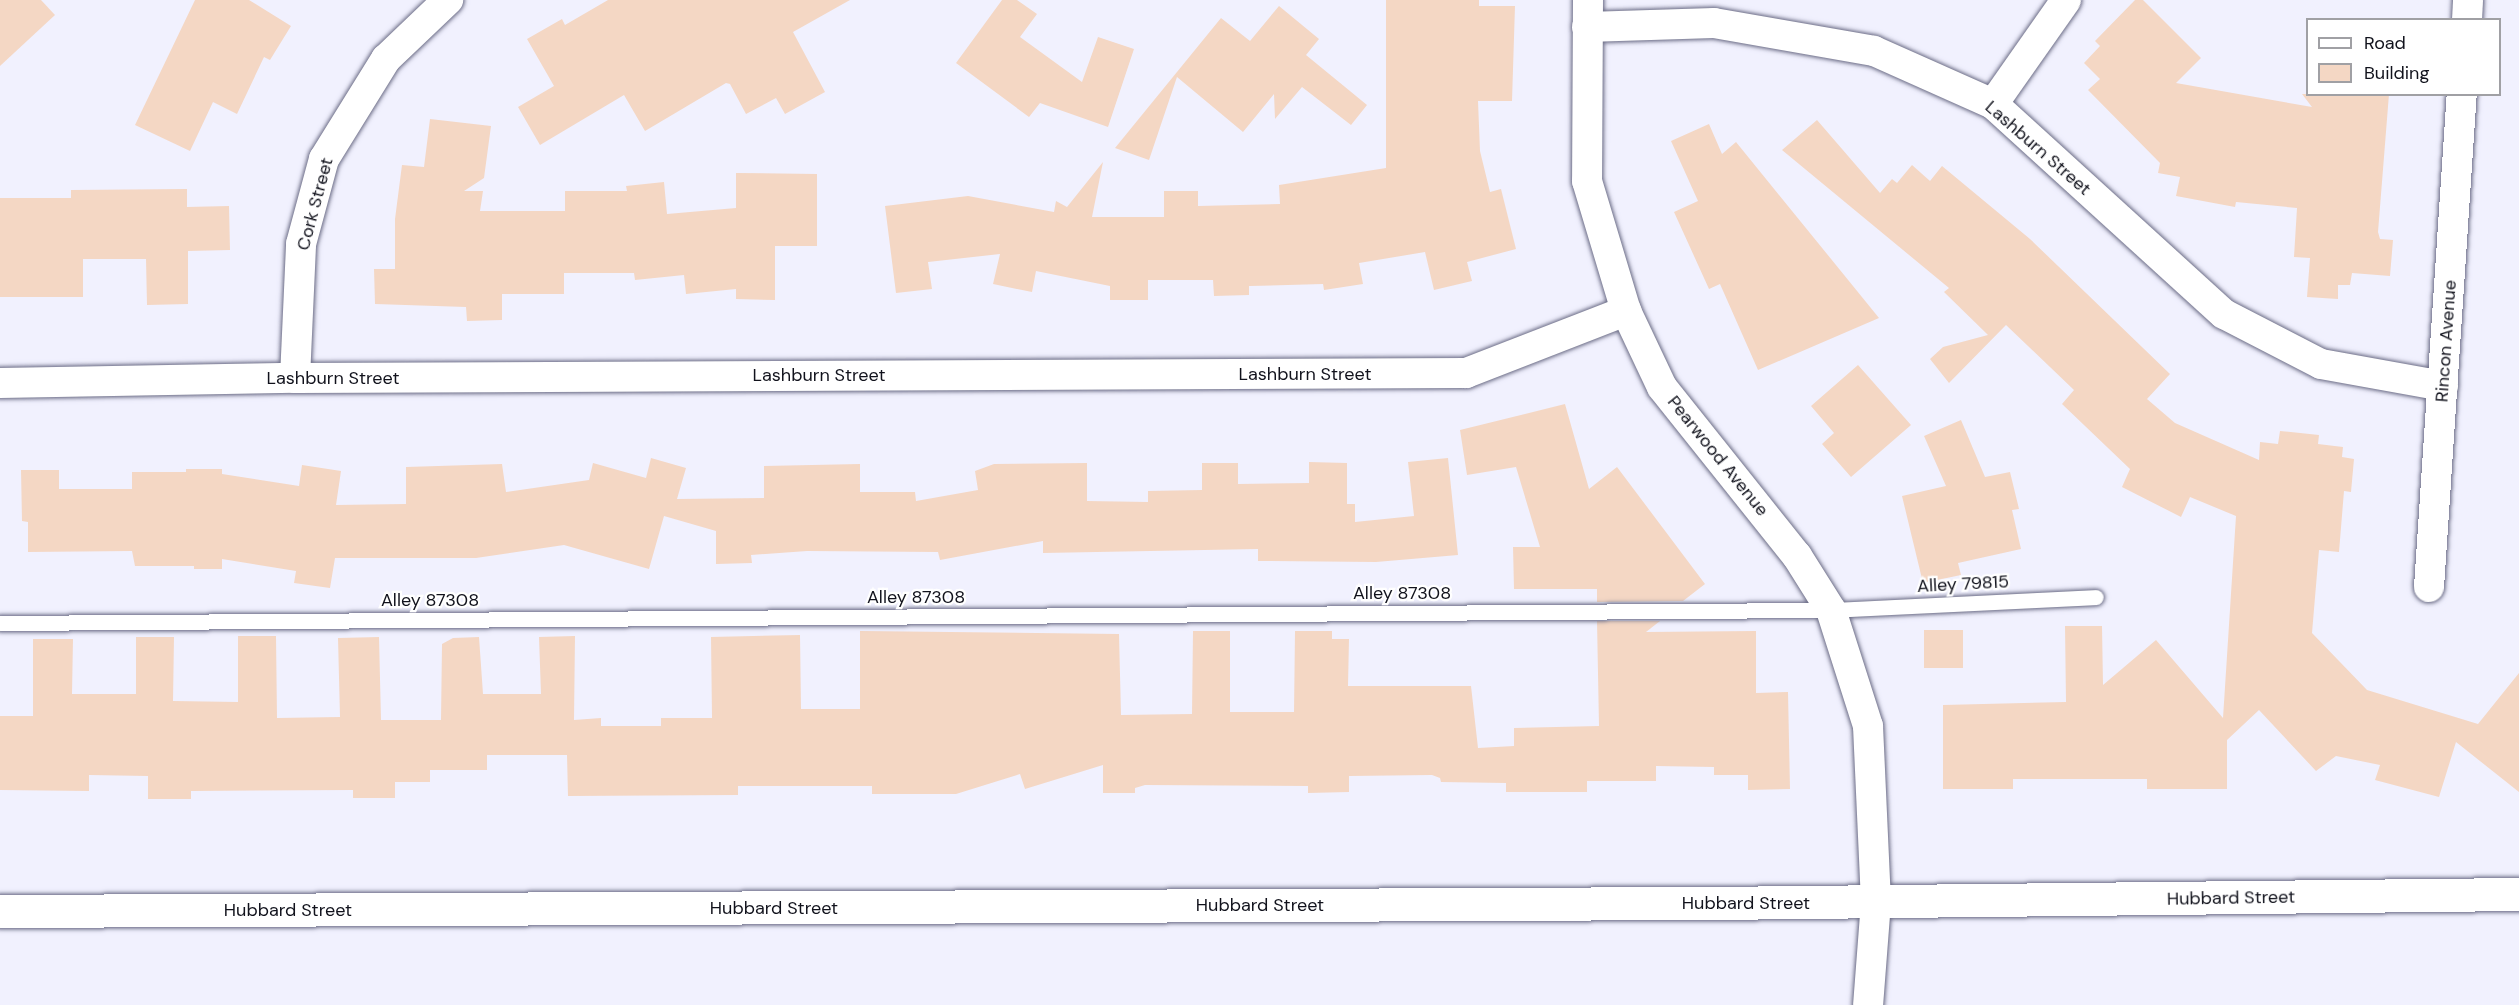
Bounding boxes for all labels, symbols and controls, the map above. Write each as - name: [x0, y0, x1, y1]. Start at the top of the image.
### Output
- legend: [2306, 18, 2501, 96]
- text: Road: [2364, 31, 2406, 55]
- text: Building: [2364, 61, 2429, 85]
- street label: Lashburn Street: [1981, 96, 2095, 200]
- street label: Cork Street: [292, 155, 338, 253]
- street label: Rincon Avenue: [2431, 279, 2461, 403]
- street label: Lashburn Street: [1238, 363, 1372, 385]
- street label: Lashburn Street: [752, 364, 886, 386]
- street label: Lashburn Street: [266, 367, 400, 389]
- street label: Pearwood Avenue: [1663, 391, 1773, 521]
- street label: Alley 79815: [1917, 571, 2009, 597]
- street label: Alley 87308: [1353, 582, 1451, 604]
- street label: Alley 87308: [867, 586, 965, 608]
- street label: Alley 87308: [381, 589, 479, 611]
- street label: Hubbard Street: [2167, 886, 2295, 910]
- street label: Hubbard Street: [1682, 892, 1810, 914]
- street label: Hubbard Street: [1196, 894, 1324, 916]
- street label: Hubbard Street: [710, 897, 838, 919]
- street label: Hubbard Street: [224, 899, 352, 921]

